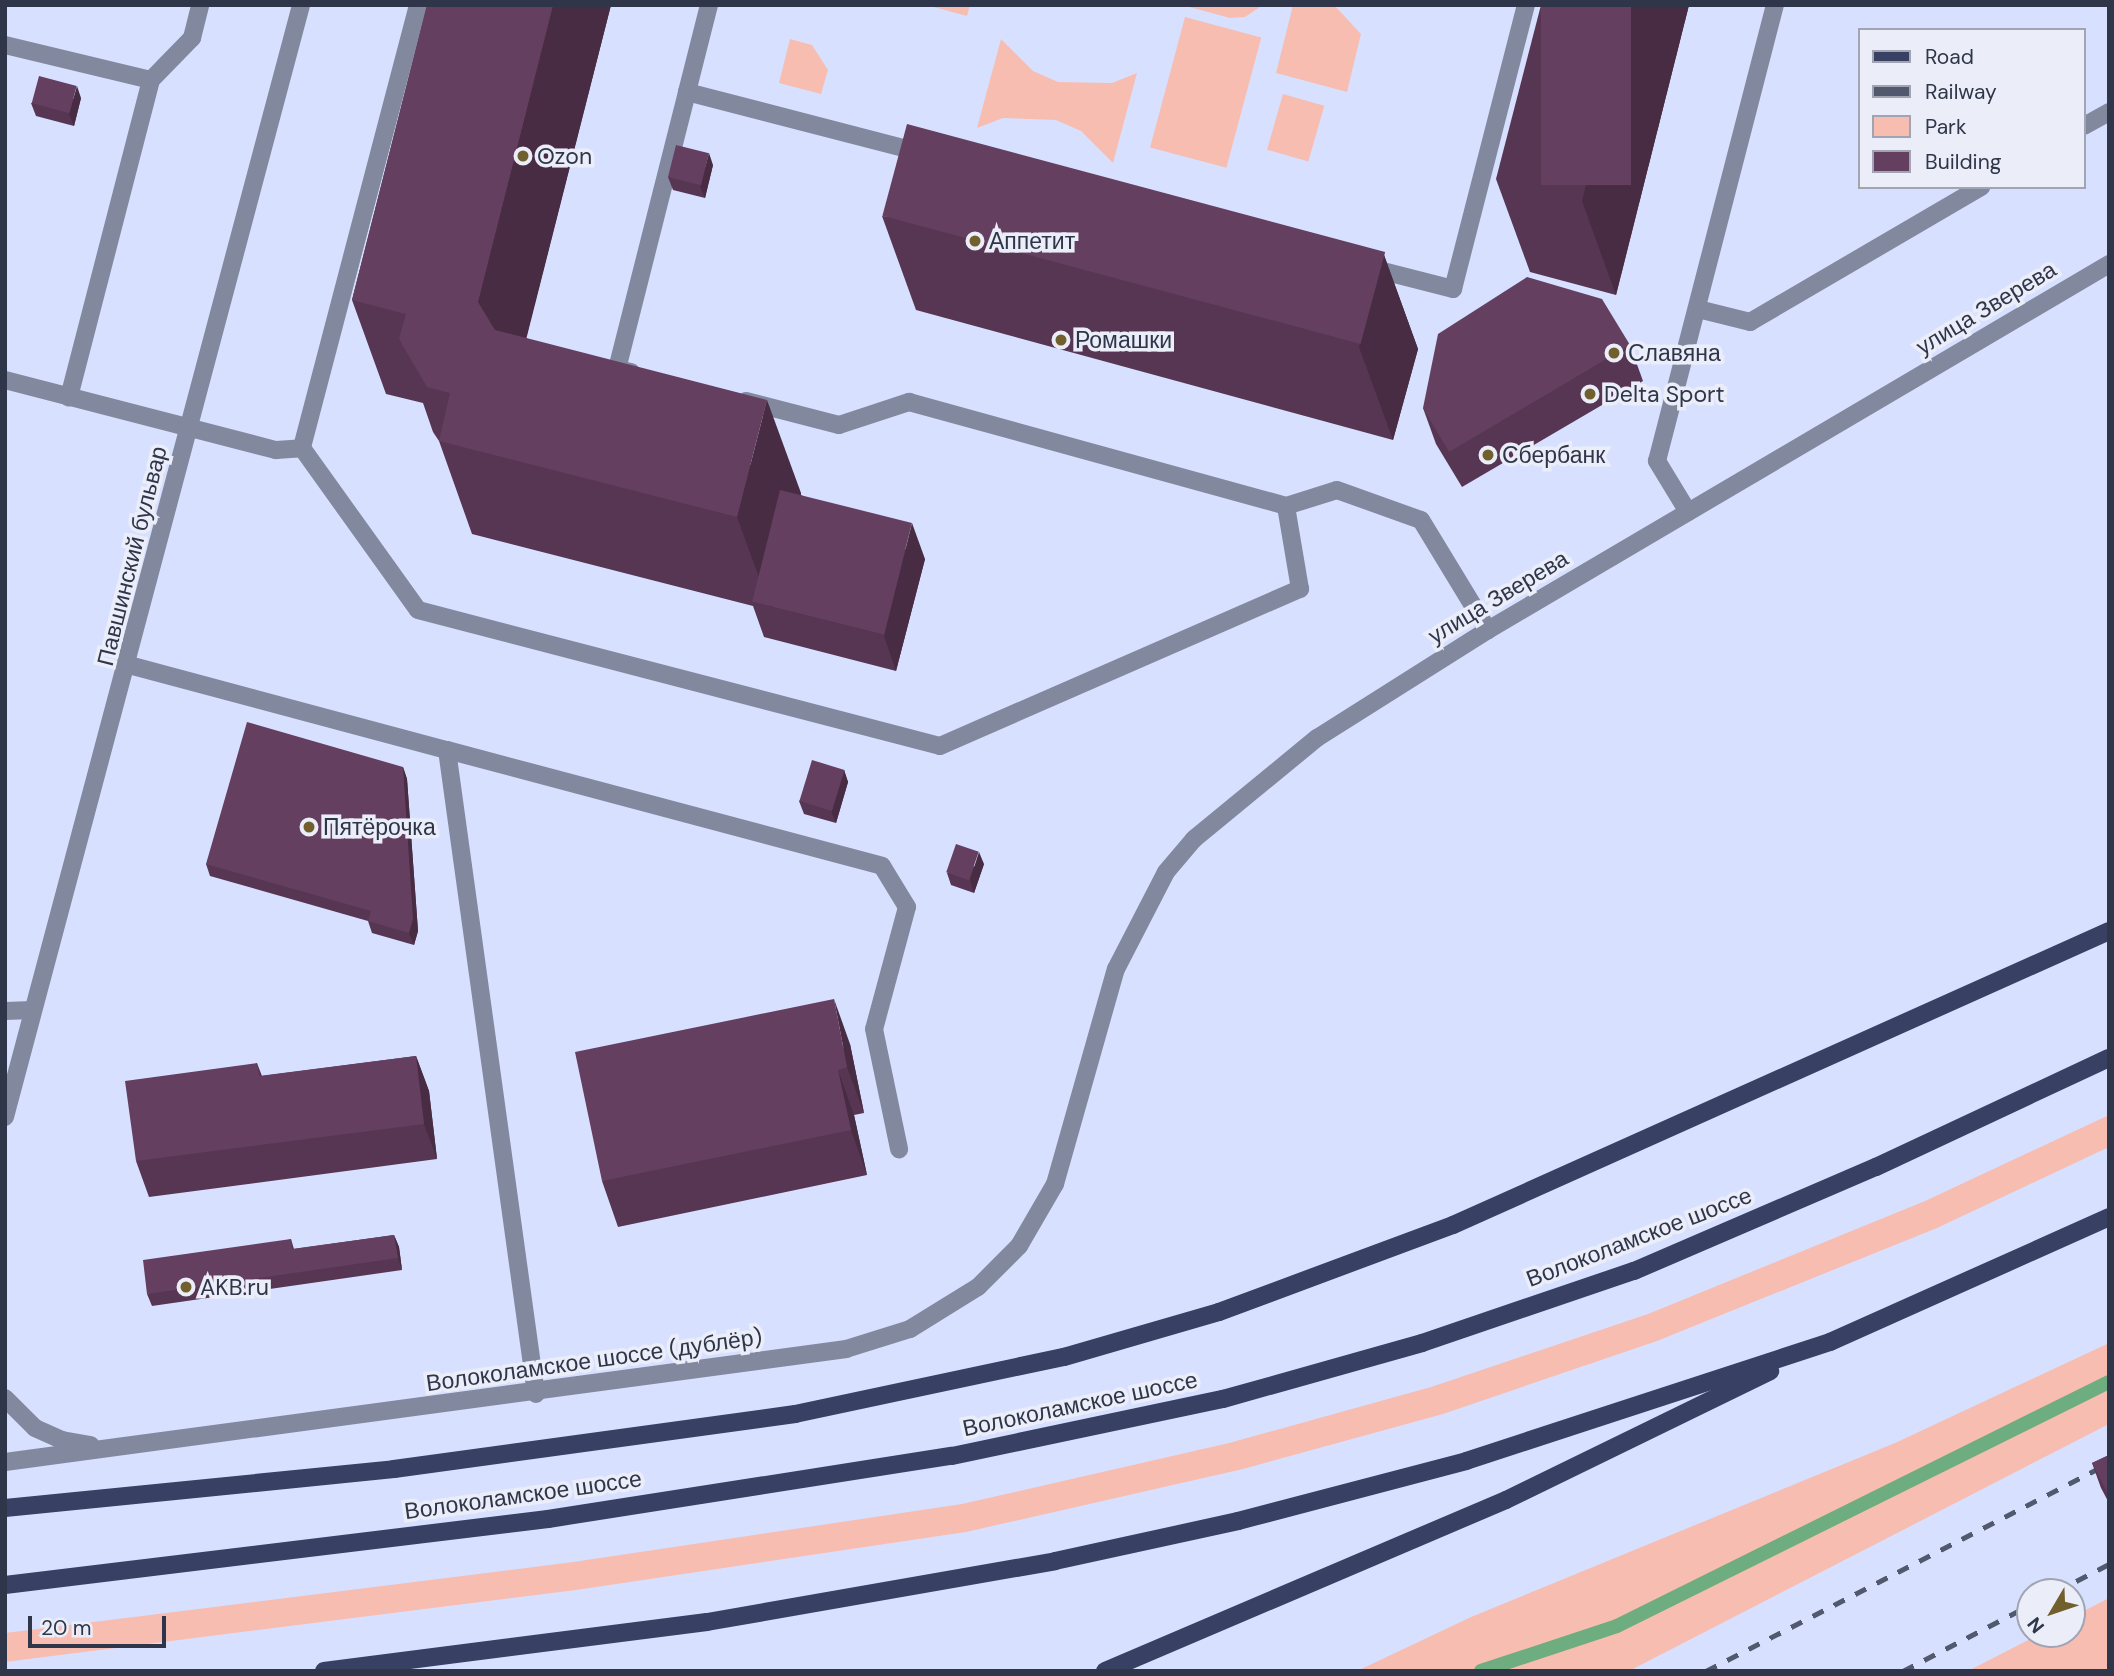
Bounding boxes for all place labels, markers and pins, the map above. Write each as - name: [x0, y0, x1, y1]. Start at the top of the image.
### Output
- place label: Ozon: [537, 142, 592, 170]
- marker: Ozon: [515, 148, 531, 164]
- place label: Аппетит: [989, 227, 1075, 255]
- marker: Аппетит: [967, 233, 983, 249]
- place label: Ромашки: [1075, 326, 1172, 354]
- marker: Ромашки: [1053, 332, 1069, 348]
- place label: Славяна: [1628, 339, 1721, 367]
- marker: Славяна: [1606, 345, 1622, 361]
- place label: Delta Sport: [1604, 380, 1725, 408]
- marker: Delta Sport: [1582, 386, 1598, 402]
- place label: Сбербанк: [1502, 441, 1605, 469]
- marker: Сбербанк: [1480, 447, 1496, 463]
- place label: Пятёрочка: [323, 813, 436, 841]
- marker: Пятёрочка: [301, 819, 317, 835]
- place label: AKB.ru: [200, 1273, 269, 1301]
- marker: AKB.ru: [178, 1279, 194, 1295]

